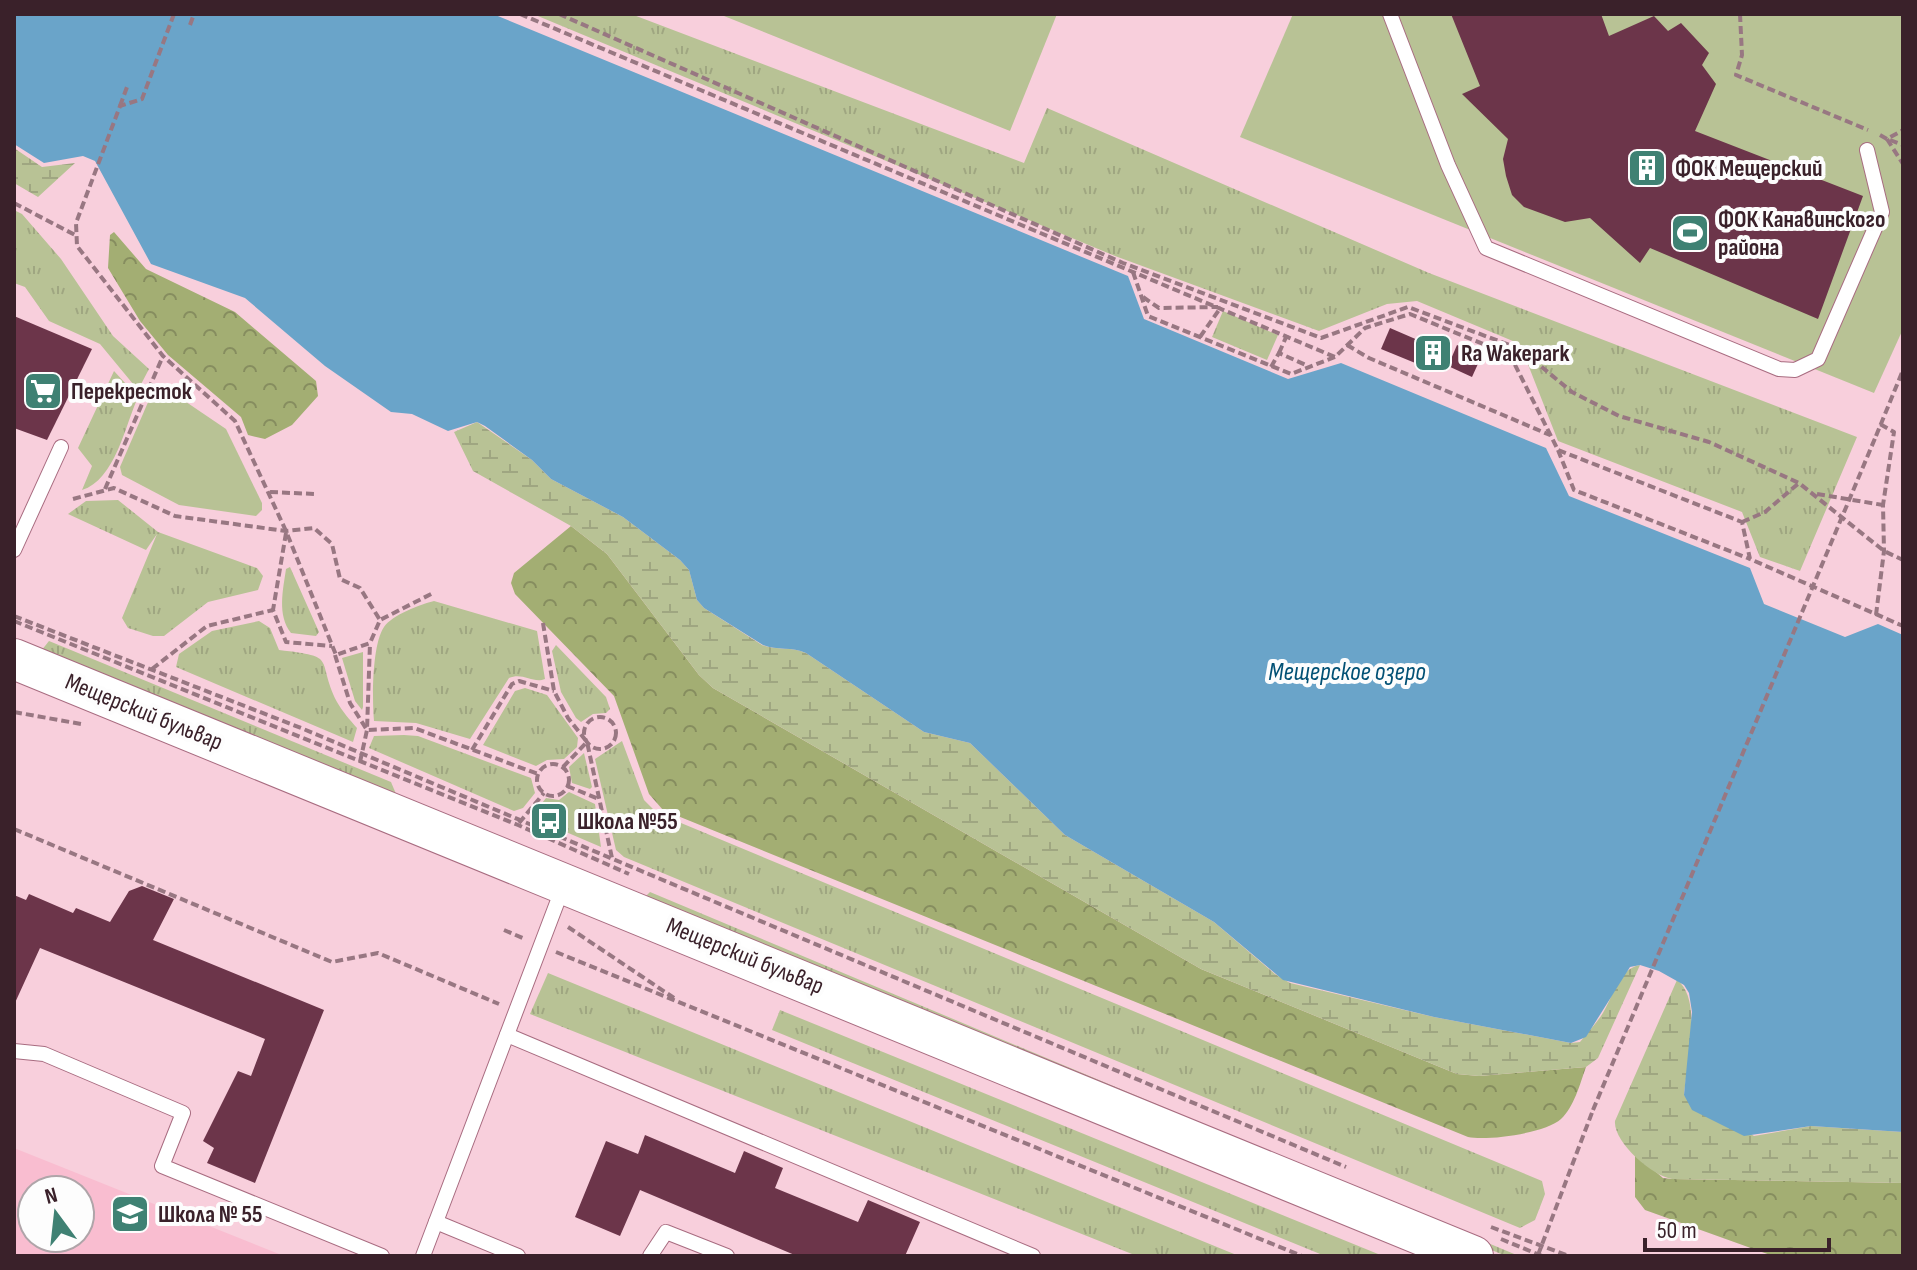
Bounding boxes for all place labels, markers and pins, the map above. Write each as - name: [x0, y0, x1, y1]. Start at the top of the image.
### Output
- building icon: ФОК Мещерский: [1626, 147, 1668, 189]
- place label: ФОК Мещерский: [1675, 154, 1822, 183]
- place label: ФОК Канавинского района: [1718, 205, 1885, 262]
- sports icon: ФОК Канавинского района: [1669, 212, 1711, 254]
- building icon: Ra Wakepark: [1412, 332, 1454, 374]
- place label: Ra Wakepark: [1461, 339, 1570, 368]
- supermarket icon: Перекресток: [22, 370, 64, 412]
- place label: Перекресток: [71, 377, 193, 406]
- bus stop icon: Школа №55: [528, 800, 570, 842]
- place label: Школа №55: [577, 807, 678, 836]
- school or university icon: Школа № 55: [109, 1193, 151, 1235]
- place label: Школа № 55: [158, 1200, 263, 1229]

